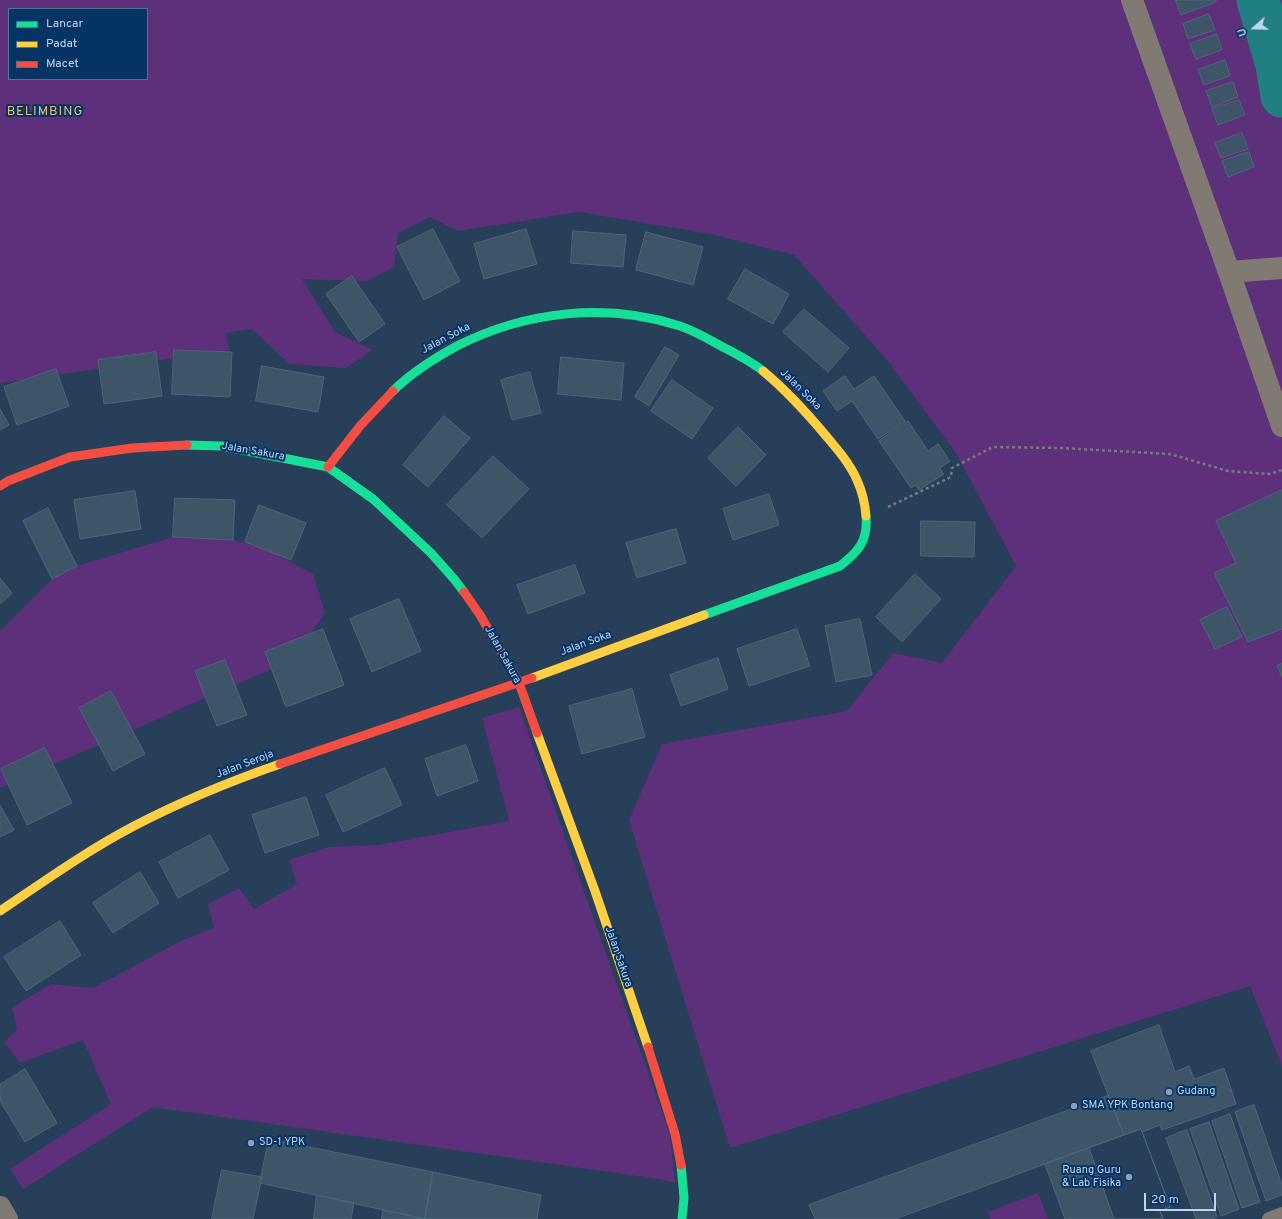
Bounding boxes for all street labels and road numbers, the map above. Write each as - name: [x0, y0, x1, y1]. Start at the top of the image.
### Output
- street label: Jalan Soka: [419, 321, 473, 357]
- street label: Jalan Soka: [777, 367, 823, 413]
- street label: Jalan Sakura: [221, 440, 285, 464]
- street label: Jalan Sakura: [481, 624, 523, 686]
- street label: Jalan Soka: [559, 629, 613, 659]
- street label: Jalan Seroja: [214, 748, 276, 782]
- street label: Jalan Sakura: [601, 925, 635, 989]

